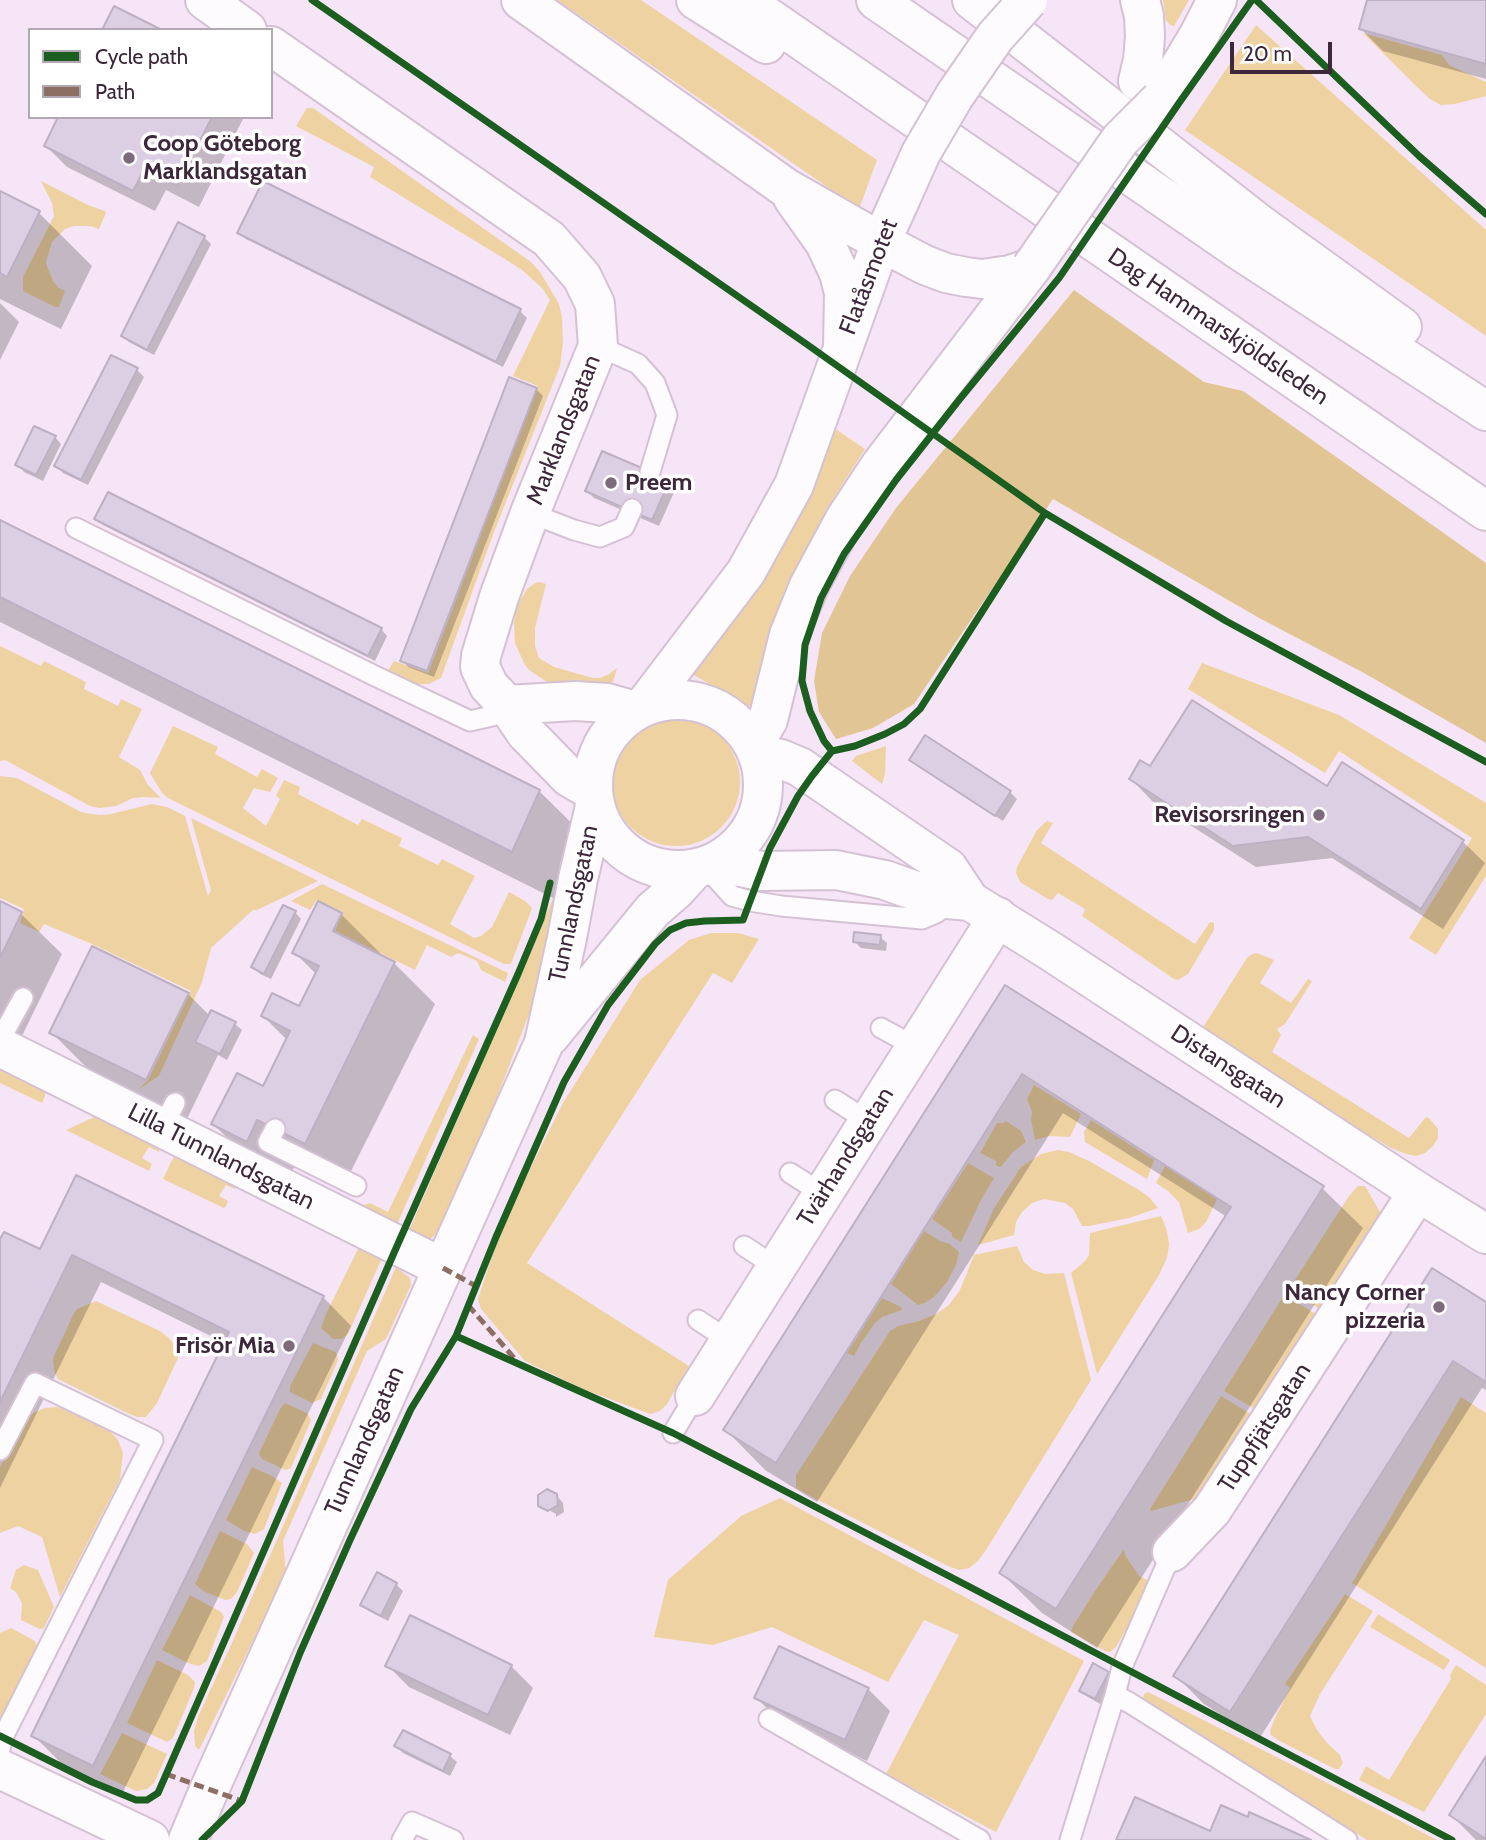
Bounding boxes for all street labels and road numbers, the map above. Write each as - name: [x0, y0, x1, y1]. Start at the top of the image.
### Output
- street label: Flatåsmotet: [834, 215, 904, 339]
- street label: Dag Hammarskjöldsleden: [1102, 242, 1334, 412]
- street label: Marklandsgatan: [521, 351, 607, 509]
- street label: Tunnlandsgatan: [543, 823, 605, 985]
- street label: Distansgatan: [1165, 1019, 1291, 1115]
- street label: Tvärhandsgatan: [792, 1082, 900, 1232]
- street label: Lilla Tunnlandsgatan: [123, 1098, 319, 1216]
- street label: Tuppfjätsgatan: [1212, 1358, 1318, 1498]
- street label: Tunnlandsgatan: [319, 1362, 411, 1520]

